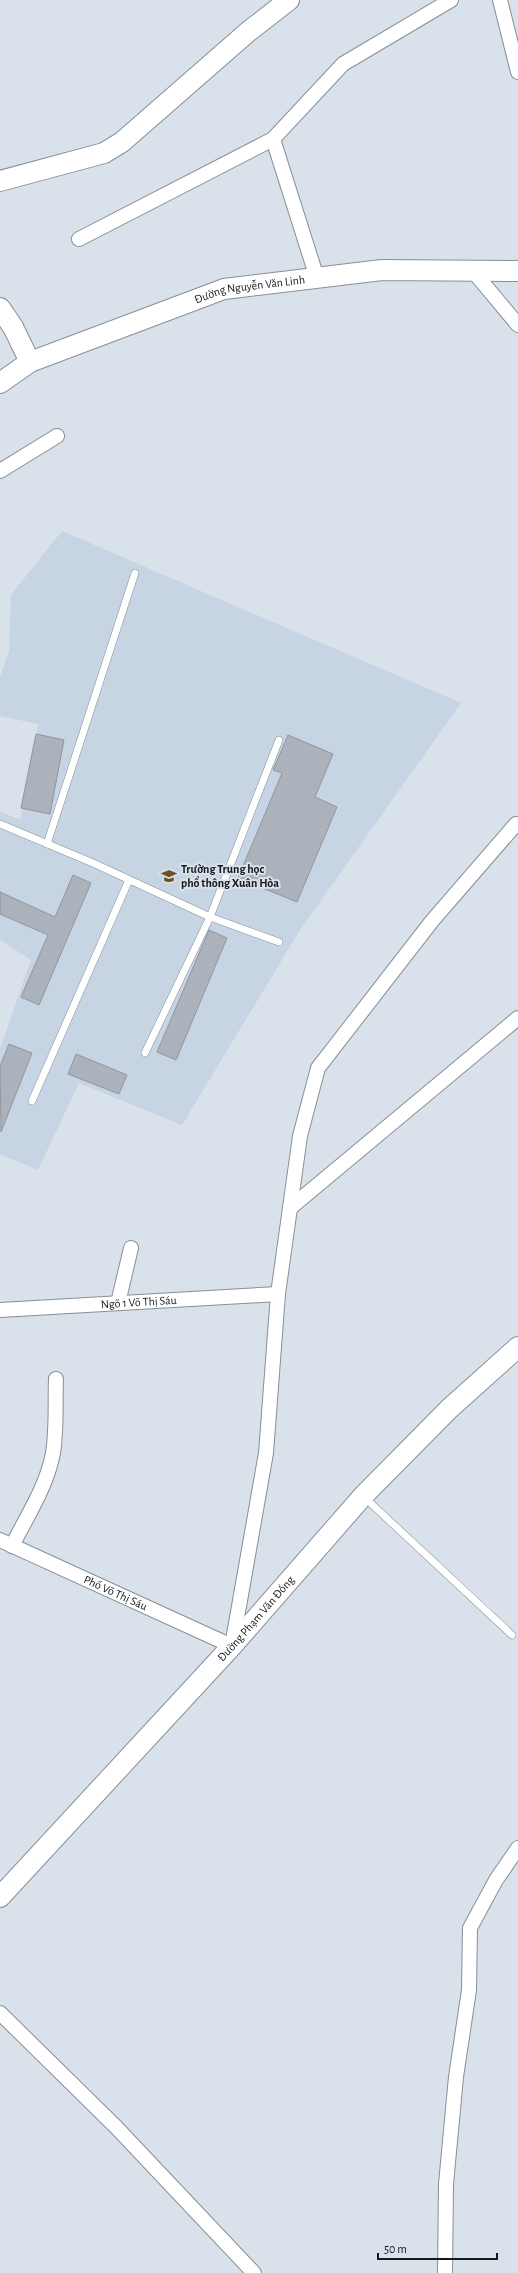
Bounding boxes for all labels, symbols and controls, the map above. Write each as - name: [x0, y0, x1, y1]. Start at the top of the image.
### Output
- street label: Đường Nguyễn Văn Linh: [193, 273, 306, 306]
- place label: Trường Trung học phổ thông Xuân Hòa: [181, 863, 279, 889]
- school or university icon: Trường Trung học phổ thông Xuân Hòa: [160, 867, 178, 885]
- street label: Ngõ 1 Võ Thị Sáu: [101, 1294, 177, 1310]
- street label: Phố Võ Thị Sáu: [82, 1573, 149, 1612]
- street label: Đường Phạm Văn Đồng: [215, 1573, 296, 1664]
- scale bar: [378, 2235, 497, 2261]
- text: 50 m: [384, 2243, 407, 2255]

